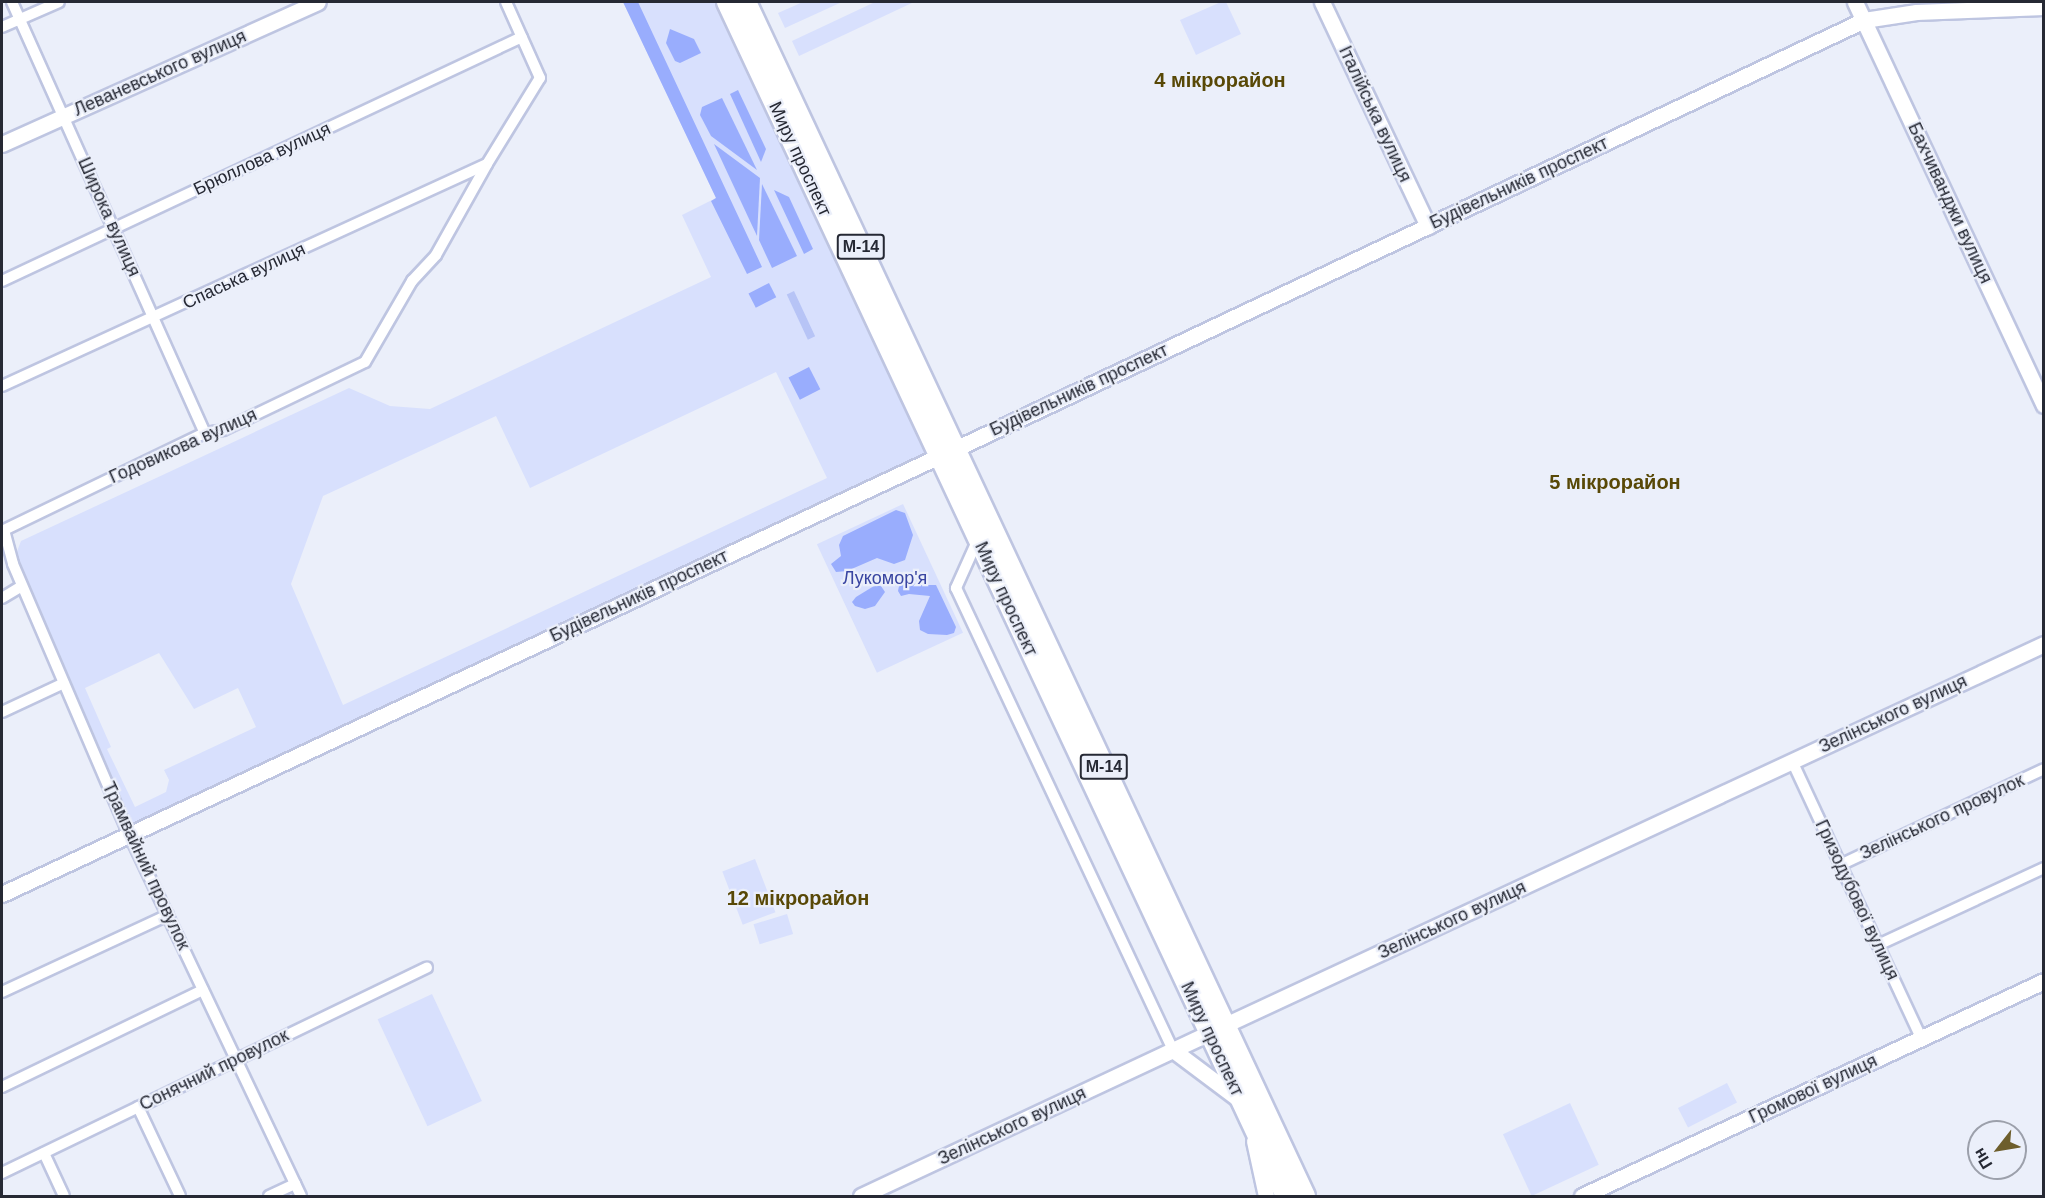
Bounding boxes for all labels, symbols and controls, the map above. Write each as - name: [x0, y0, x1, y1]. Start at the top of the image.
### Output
- street label: Леваневського вулиця: [70, 25, 250, 121]
- street label: Італійська вулиця: [1334, 43, 1416, 185]
- district label: 4 мікрорайон: [1154, 68, 1286, 92]
- street label: Миру проспект: [764, 98, 836, 220]
- street label: Брюллова вулиця: [190, 118, 334, 200]
- street label: Бахчиванджи вулиця: [1903, 119, 1997, 287]
- street label: Будівельників проспект: [1426, 132, 1612, 234]
- street label: Широка вулиця: [73, 154, 145, 280]
- road number: М-14: [836, 234, 886, 260]
- street label: Спаська вулиця: [179, 238, 309, 314]
- street label: Будівельників проспект: [986, 339, 1172, 441]
- street label: Годовикова вулиця: [106, 404, 260, 488]
- district label: 5 мікрорайон: [1549, 470, 1681, 494]
- street label: Миру проспект: [970, 538, 1042, 660]
- street label: Будівельників проспект: [546, 545, 732, 647]
- park label: Лукомор'я: [843, 567, 927, 589]
- street label: Зелінського вулиця: [1816, 670, 1970, 758]
- road number: М-14: [1078, 754, 1130, 780]
- street label: Зелінського провулок: [1857, 769, 2027, 865]
- street label: Трамвайний провулок: [98, 779, 194, 953]
- street label: Гризодубової вулиця: [1810, 816, 1904, 984]
- street label: Зелінського вулиця: [1375, 876, 1529, 964]
- district label: 12 мікрорайон: [727, 886, 869, 910]
- street label: Миру проспект: [1176, 978, 1248, 1100]
- street label: Сонячний провулок: [136, 1025, 292, 1115]
- street label: Громової вулиця: [1745, 1050, 1881, 1128]
- street label: Зелінського вулиця: [935, 1082, 1089, 1170]
- north arrow: [1967, 1120, 2027, 1180]
- text: Пн: [1970, 1145, 1996, 1172]

